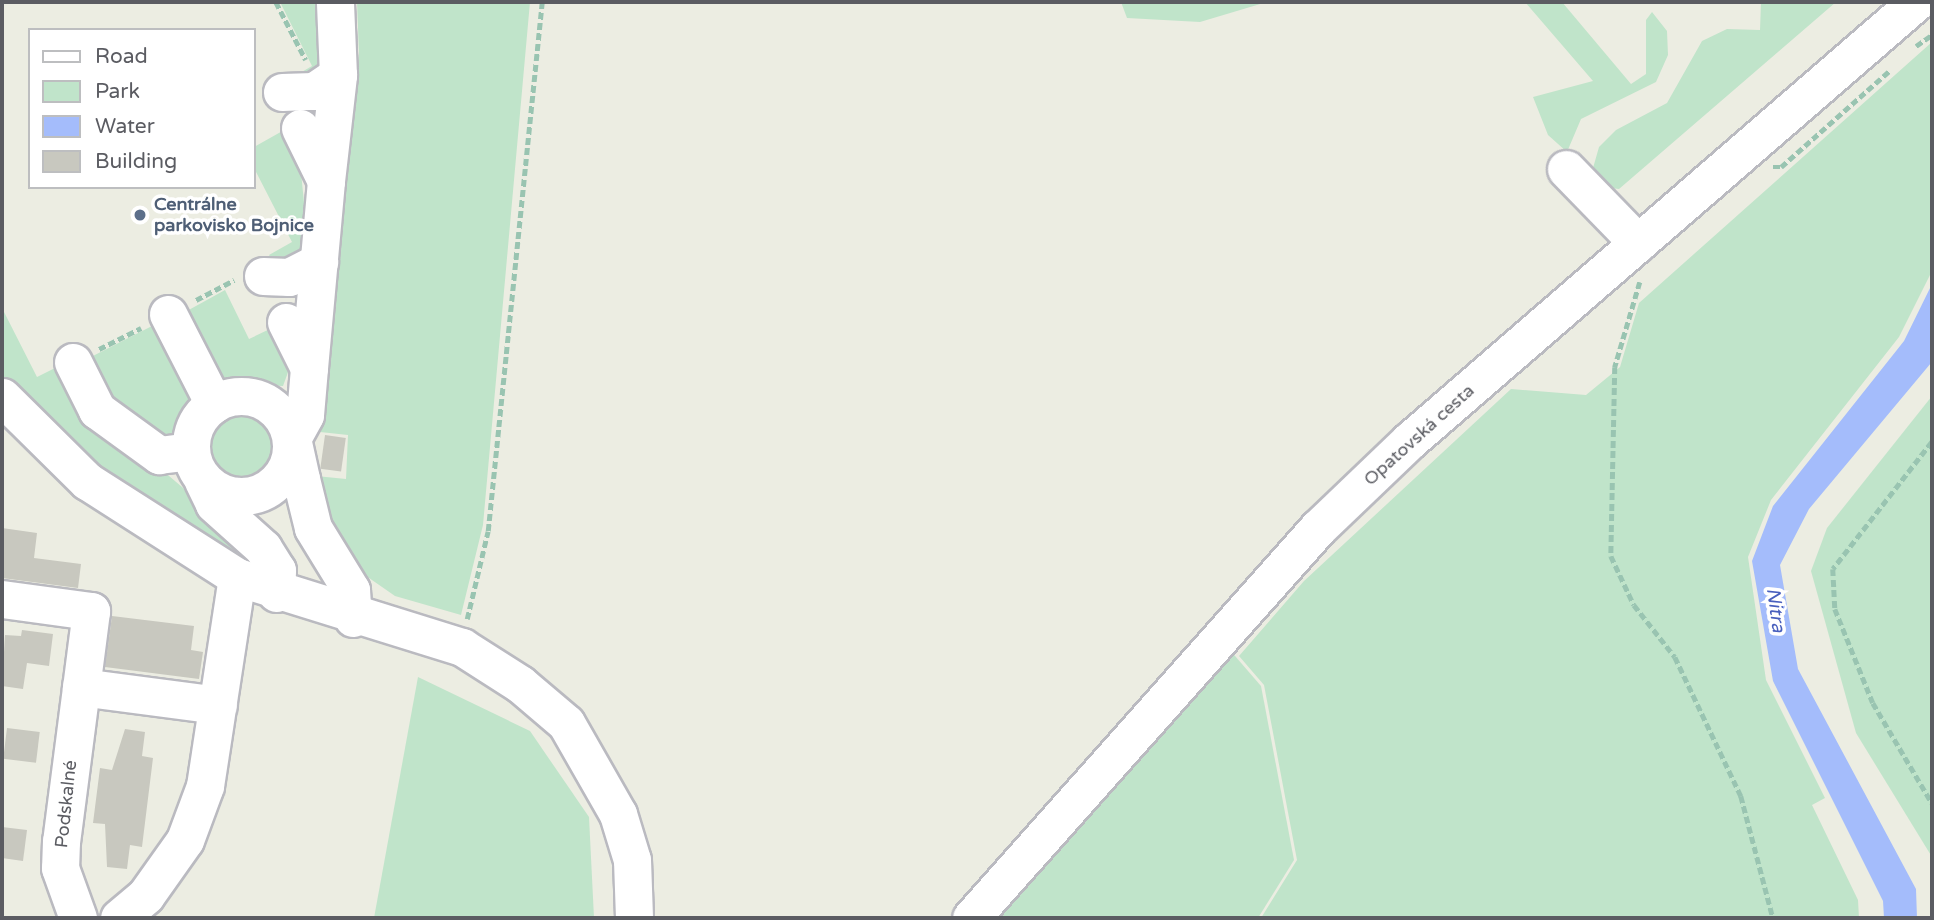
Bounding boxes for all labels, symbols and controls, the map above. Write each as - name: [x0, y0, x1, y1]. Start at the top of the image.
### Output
- legend: [28, 28, 256, 189]
- text: Road: [95, 44, 148, 69]
- text: Park: [95, 79, 140, 104]
- text: Water: [95, 114, 155, 139]
- text: Building: [95, 149, 177, 174]
- place label: Centrálne parkovisko Bojnice: [154, 194, 314, 236]
- marker: Centrálne parkovisko Bojnice: [132, 207, 148, 223]
- street label: Opatovská cesta: [1359, 380, 1479, 490]
- water label: Nitra: [1761, 586, 1789, 634]
- street label: Podskalné: [51, 759, 81, 849]

